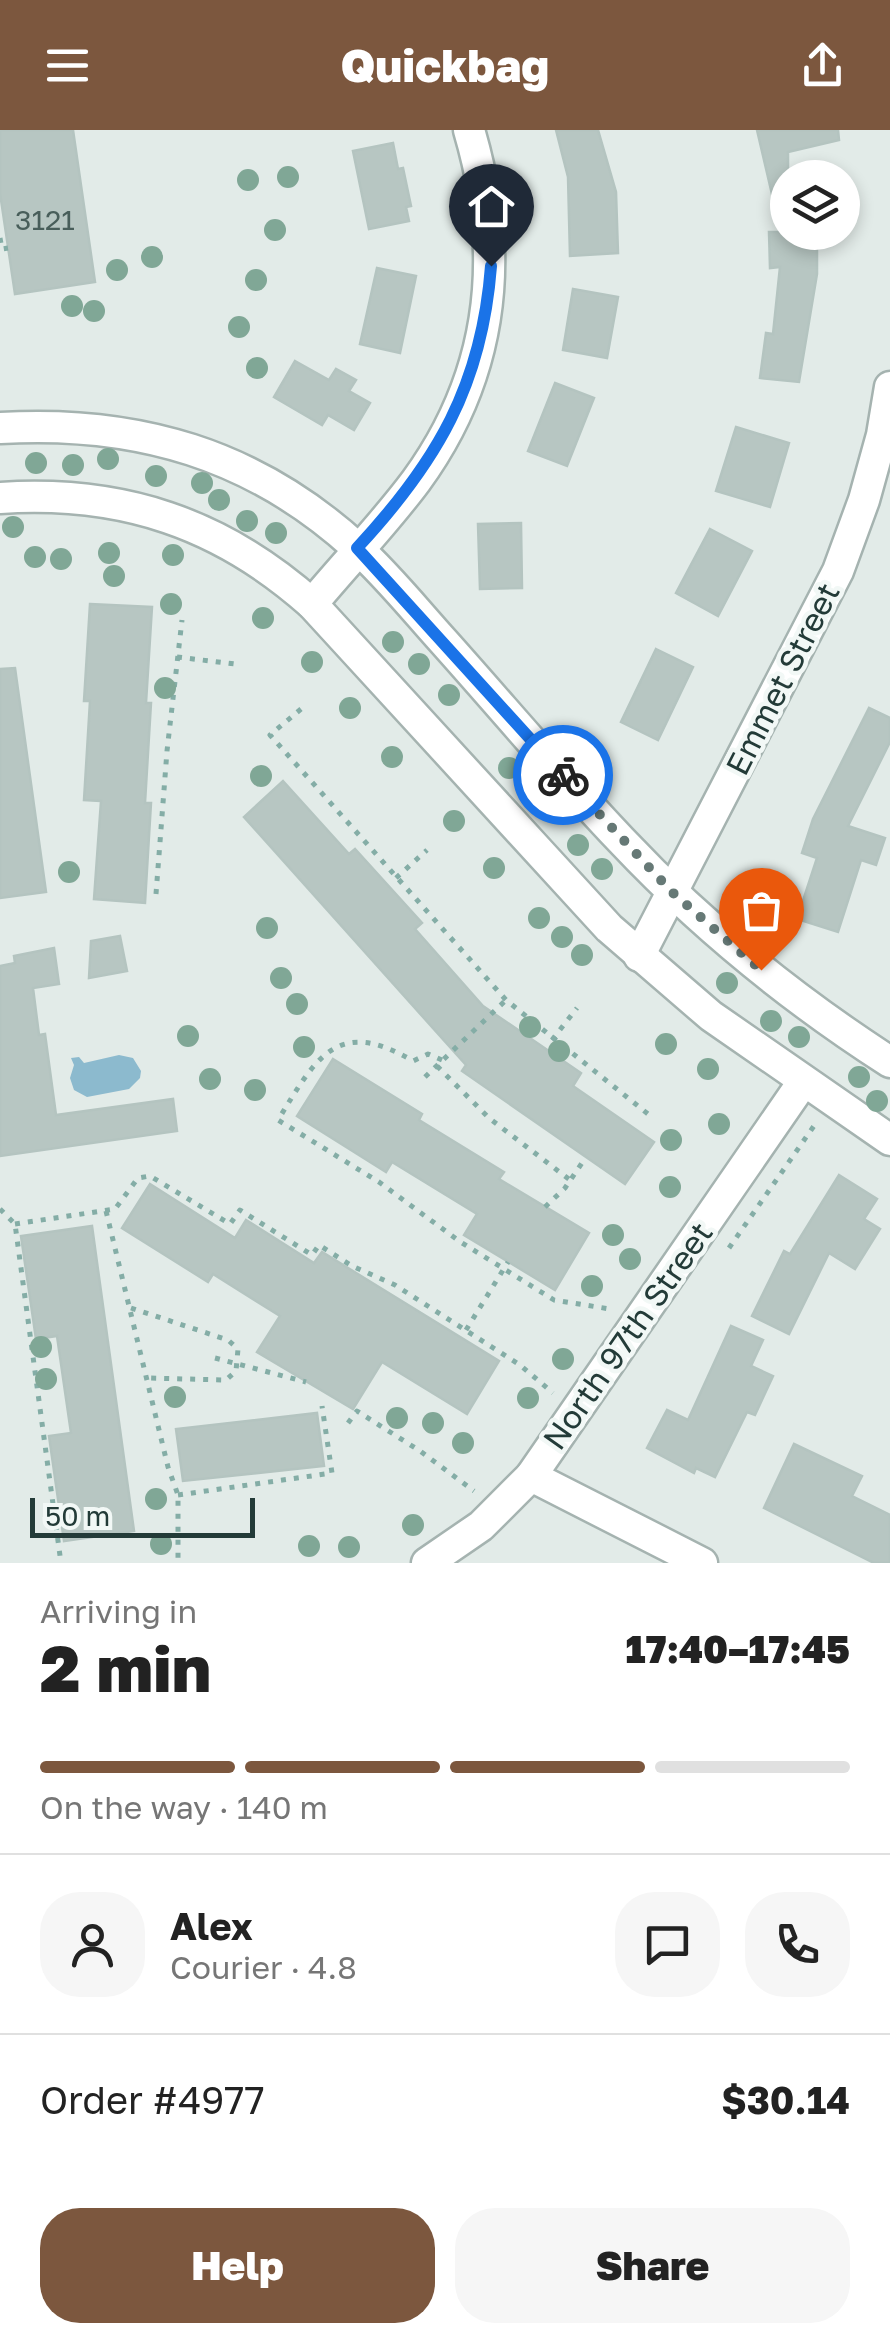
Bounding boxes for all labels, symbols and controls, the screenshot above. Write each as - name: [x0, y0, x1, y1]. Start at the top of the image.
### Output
- icon: menu: [40, 38, 95, 93]
- text: Quickbag: [341, 38, 549, 92]
- icon: share: [795, 38, 850, 93]
- map controls: [770, 160, 860, 250]
- button: layers: [770, 160, 860, 250]
- pin: [449, 164, 534, 267]
- icon: home: [464, 179, 519, 234]
- house number: 3121: [15, 203, 75, 236]
- street label: Emmet Street: [717, 576, 847, 781]
- courier: [513, 725, 613, 825]
- icon: bike: [536, 748, 591, 803]
- pin: [719, 868, 804, 971]
- icon: bag: [734, 883, 789, 938]
- street label: North 97th Street: [535, 1214, 720, 1456]
- scale bar: [30, 1493, 255, 1538]
- text: 50 m: [45, 1499, 110, 1532]
- text: Arriving in: [40, 1592, 197, 1630]
- text: 17:40–17:45: [626, 1626, 850, 1671]
- text: 2 min: [40, 1628, 211, 1706]
- text: On the way · 140 m: [40, 1788, 328, 1826]
- button: person: [40, 1892, 145, 1997]
- button: chat: [615, 1892, 720, 1997]
- button: phone: [745, 1892, 850, 1997]
- text: Alex: [170, 1903, 253, 1948]
- text: Courier · 4.8: [170, 1948, 357, 1986]
- text: Order #4977: [40, 2077, 265, 2122]
- text: $30.14: [721, 2077, 850, 2122]
- button: Help: [40, 2208, 435, 2323]
- button: Share: [455, 2208, 850, 2323]

